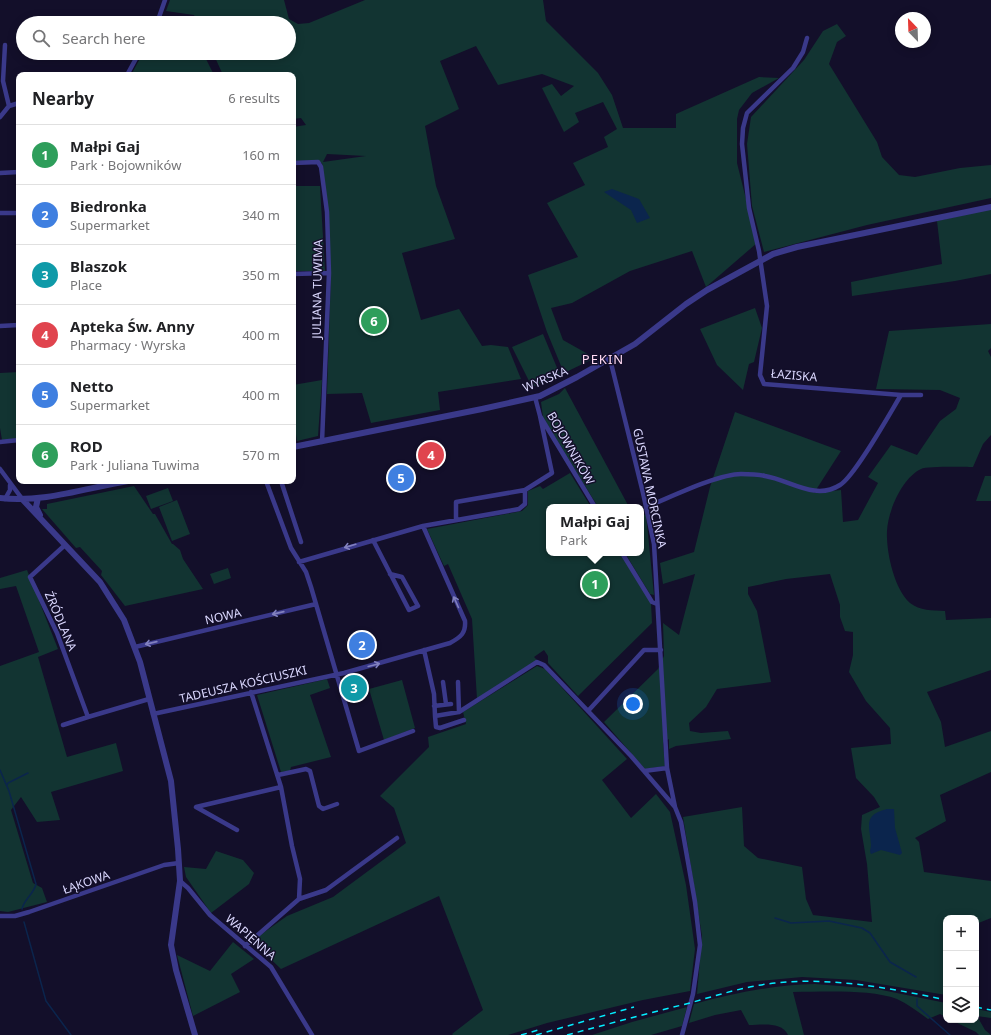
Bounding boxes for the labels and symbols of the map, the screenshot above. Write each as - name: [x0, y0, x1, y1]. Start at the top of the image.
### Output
- north arrow: [895, 12, 931, 48]
- street label: JULIANA TUWIMA: [308, 239, 326, 340]
- pin: 6: [361, 306, 387, 336]
- district label: PEKIN: [582, 350, 624, 368]
- street label: WYRSKA: [520, 362, 570, 396]
- street label: ŁAZISKA: [770, 365, 818, 386]
- street label: BOJOWNIKÓW: [543, 408, 599, 488]
- street label: GUSTAWA MORCINKA: [629, 426, 671, 550]
- pin: 4: [418, 440, 444, 470]
- pin: 5: [388, 463, 414, 493]
- one-way arrow: [344, 543, 357, 551]
- pin: 1: [582, 569, 608, 599]
- street label: ŹRÓDLANA: [41, 589, 81, 654]
- one-way arrow: [452, 596, 460, 608]
- street label: NOWA: [203, 604, 243, 628]
- one-way arrow: [271, 610, 284, 617]
- pin: 2: [349, 630, 375, 660]
- one-way arrow: [145, 640, 158, 647]
- one-way arrow: [367, 660, 380, 668]
- street label: TADEUSZA KOŚCIUSZKI: [178, 661, 308, 707]
- pin: 3: [341, 673, 367, 703]
- your location: [623, 694, 643, 714]
- street label: ŁĄKOWA: [60, 866, 112, 898]
- street label: WAPIENNA: [222, 910, 280, 964]

